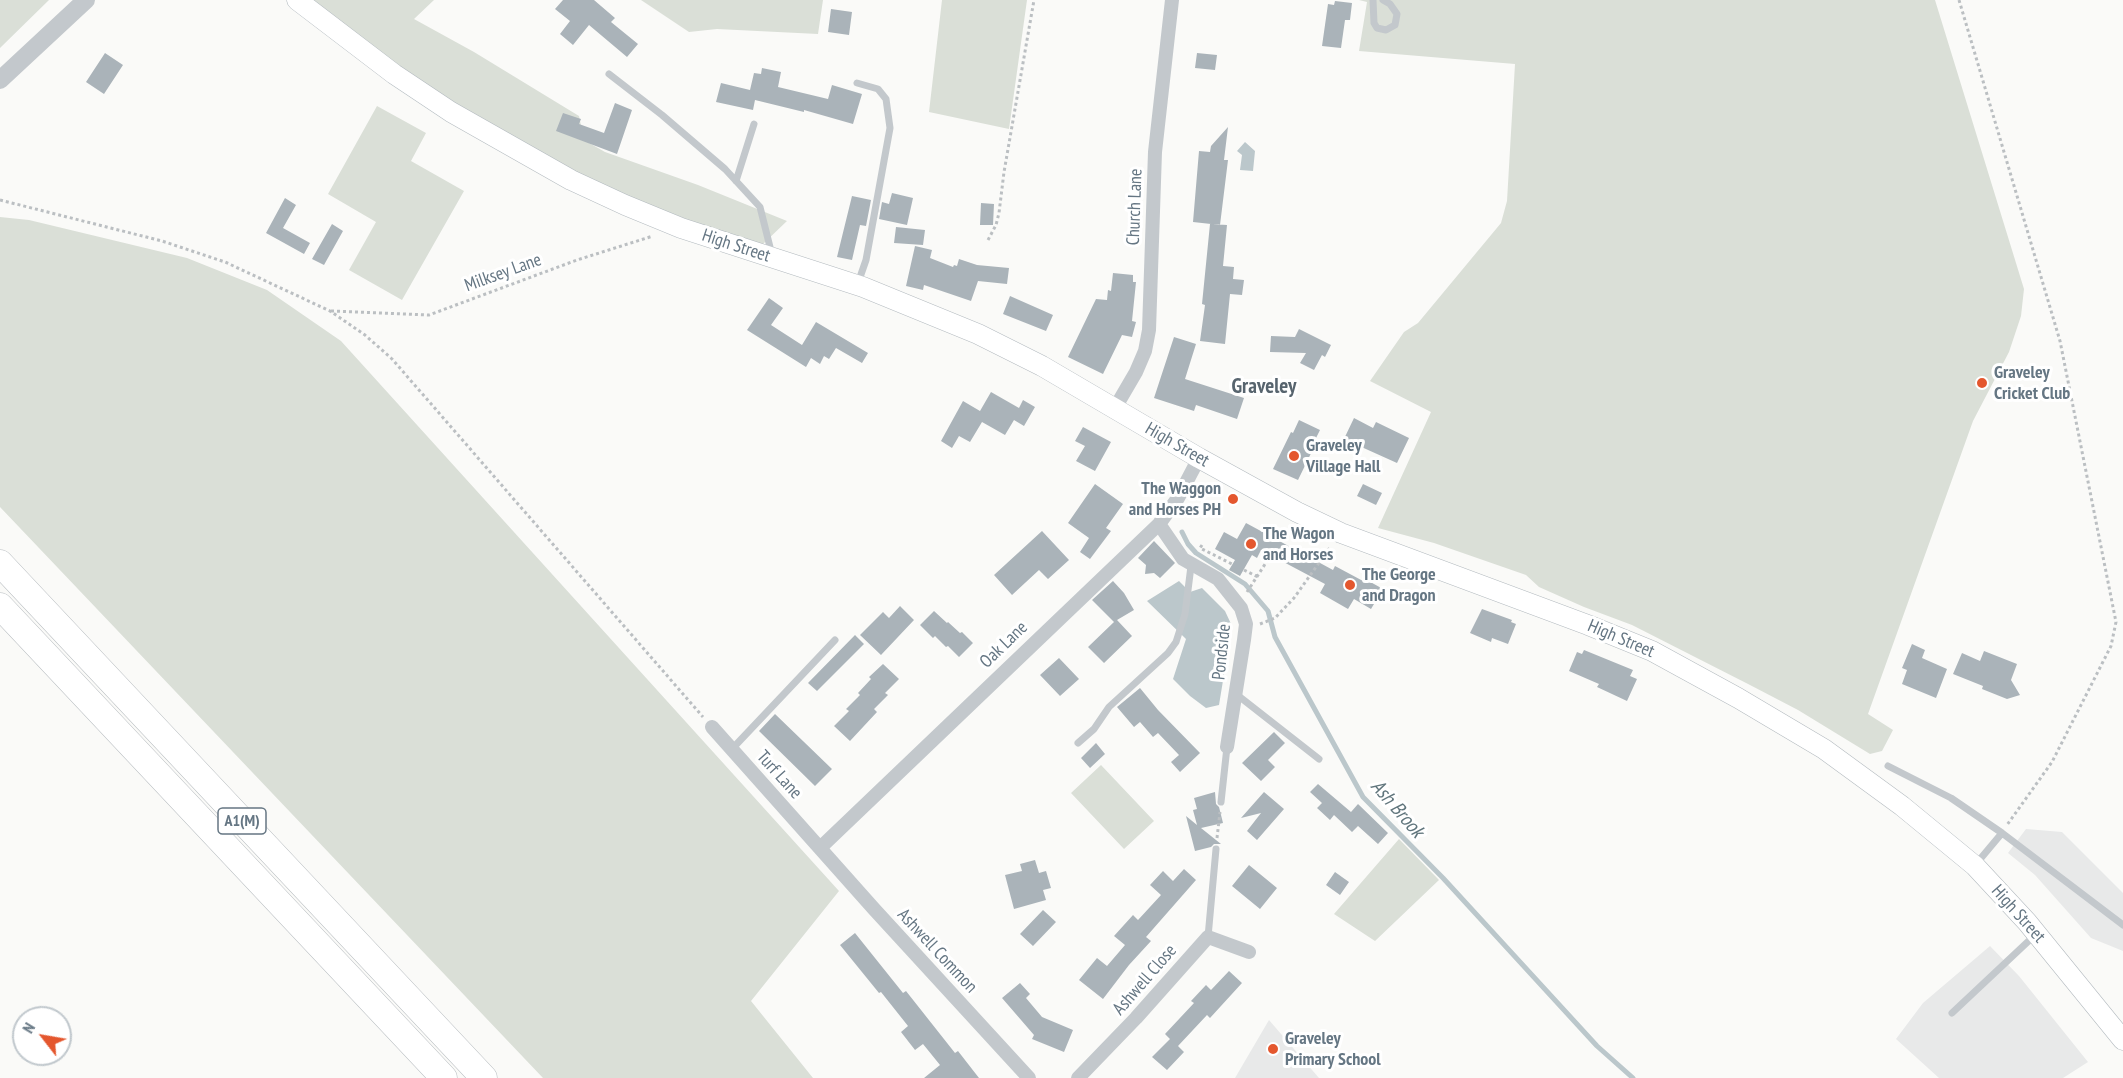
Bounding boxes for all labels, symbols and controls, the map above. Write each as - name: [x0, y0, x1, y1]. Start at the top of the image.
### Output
- street label: Church Lane: [1123, 168, 1147, 246]
- street label: High Street: [699, 225, 773, 267]
- street label: Milksey Lane: [462, 249, 544, 297]
- place label: Graveley Cricket Club: [1994, 362, 2070, 404]
- district label: Graveley: [1232, 374, 1296, 400]
- marker: Graveley Cricket Club: [1975, 376, 1989, 390]
- street label: High Street: [1141, 418, 1213, 472]
- place label: Graveley Village Hall: [1306, 435, 1380, 478]
- marker: Graveley Village Hall: [1287, 449, 1301, 463]
- place label: The Waggon and Horses PH: [1129, 478, 1221, 520]
- marker: The Waggon and Horses PH: [1226, 492, 1240, 506]
- place label: The Wagon and Horses: [1263, 523, 1335, 566]
- marker: The Wagon and Horses: [1244, 537, 1258, 551]
- place label: The George and Dragon: [1362, 564, 1436, 606]
- marker: The George and Dragon: [1343, 578, 1357, 592]
- street label: High Street: [1584, 615, 1658, 663]
- street label: Oak Lane: [976, 617, 1032, 673]
- street label: Pondside: [1208, 623, 1236, 681]
- street label: Turf Lane: [752, 746, 806, 804]
- water label: Ash Brook: [1365, 775, 1429, 843]
- road number: A1(M): [218, 808, 266, 834]
- street label: High Street: [1986, 881, 2050, 947]
- street label: Ashwell Common: [893, 904, 981, 998]
- street label: Ashwell Close: [1109, 940, 1181, 1020]
- north arrow: [12, 1006, 72, 1066]
- text: N: [17, 1019, 39, 1037]
- place label: Graveley Primary School: [1285, 1028, 1381, 1070]
- marker: Graveley Primary School: [1266, 1042, 1280, 1056]

